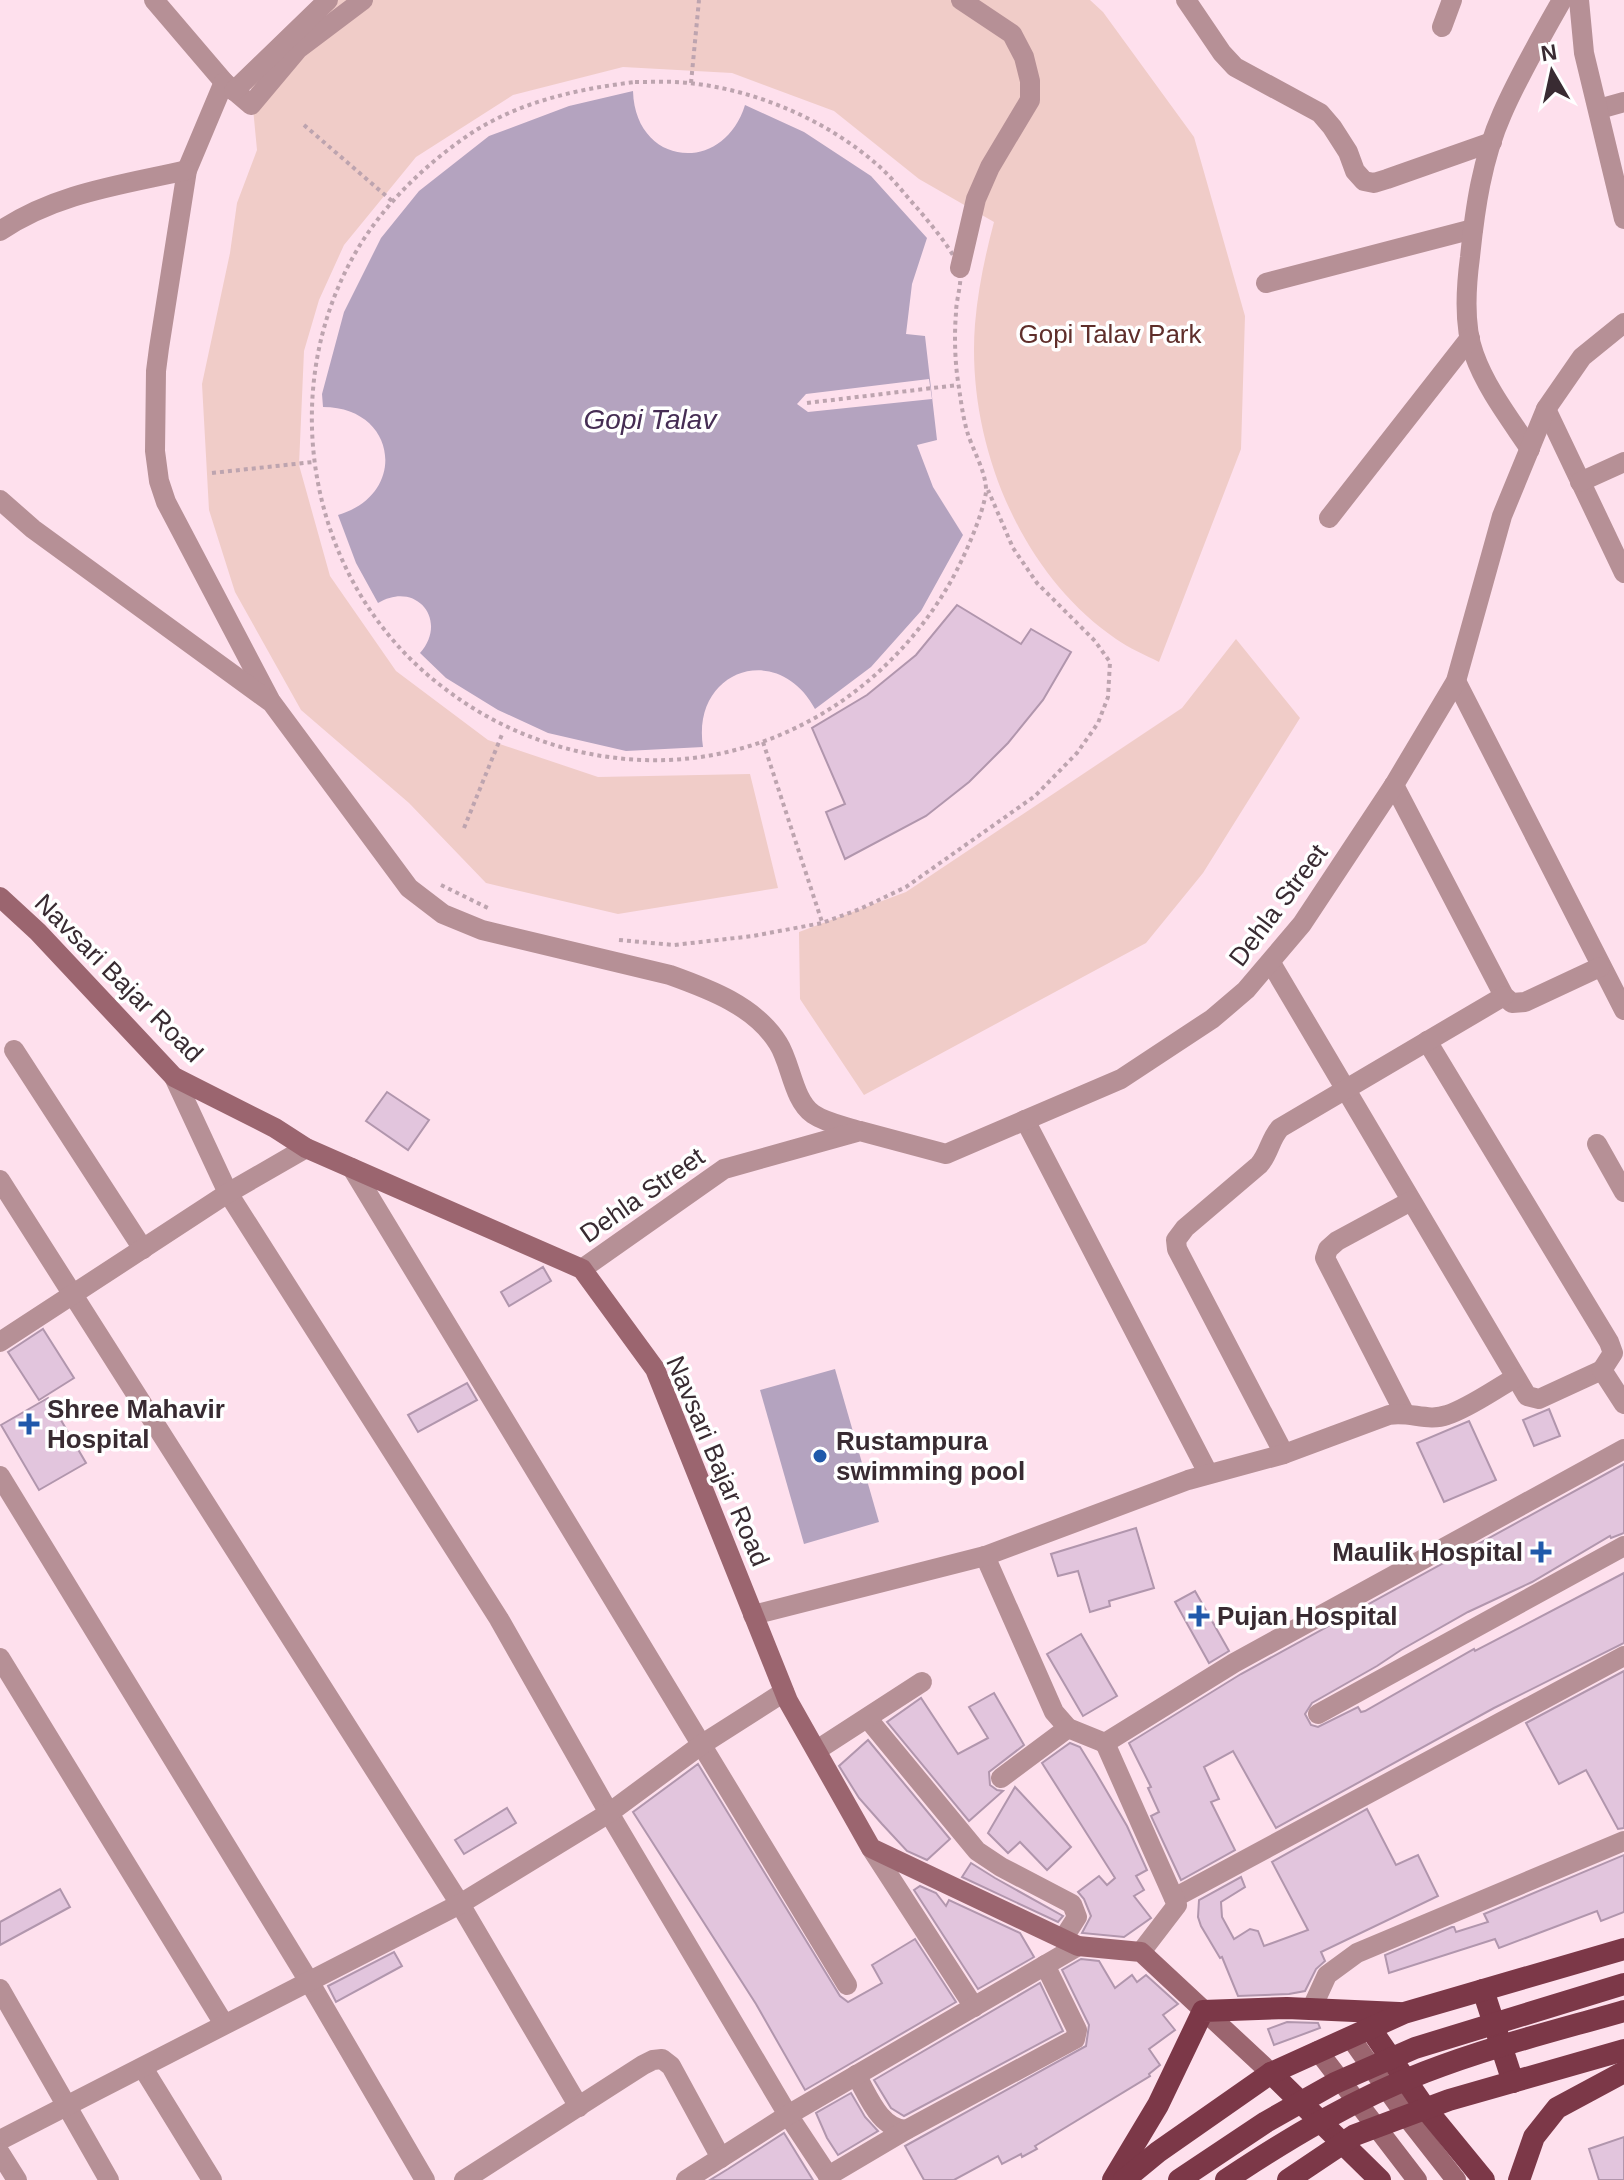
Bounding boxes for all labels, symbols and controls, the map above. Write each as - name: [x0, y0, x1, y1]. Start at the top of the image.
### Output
- north arrow: [1512, 32, 1592, 112]
- text: N: [1539, 39, 1559, 66]
- park label: Gopi Talav Park: [1018, 319, 1203, 349]
- water label: Gopi Talav: [584, 404, 718, 435]
- street label: Dehla Street: [1223, 838, 1334, 972]
- street label: Navsari Bajar Road: [29, 888, 209, 1068]
- street label: Dehla Street: [574, 1141, 710, 1249]
- street label: Navsari Bajar Road: [660, 1351, 776, 1571]
- place label: Shree Mahavir Hospital: [47, 1394, 225, 1454]
- marker: Shree Mahavir Hospital: [18, 1413, 40, 1435]
- place label: Rustampura swimming pool: [836, 1426, 1025, 1486]
- marker: Rustampura swimming pool: [811, 1447, 829, 1465]
- place label: Maulik Hospital: [1332, 1537, 1523, 1567]
- marker: Maulik Hospital: [1530, 1541, 1552, 1563]
- place label: Pujan Hospital: [1217, 1601, 1398, 1631]
- marker: Pujan Hospital: [1188, 1605, 1210, 1627]

